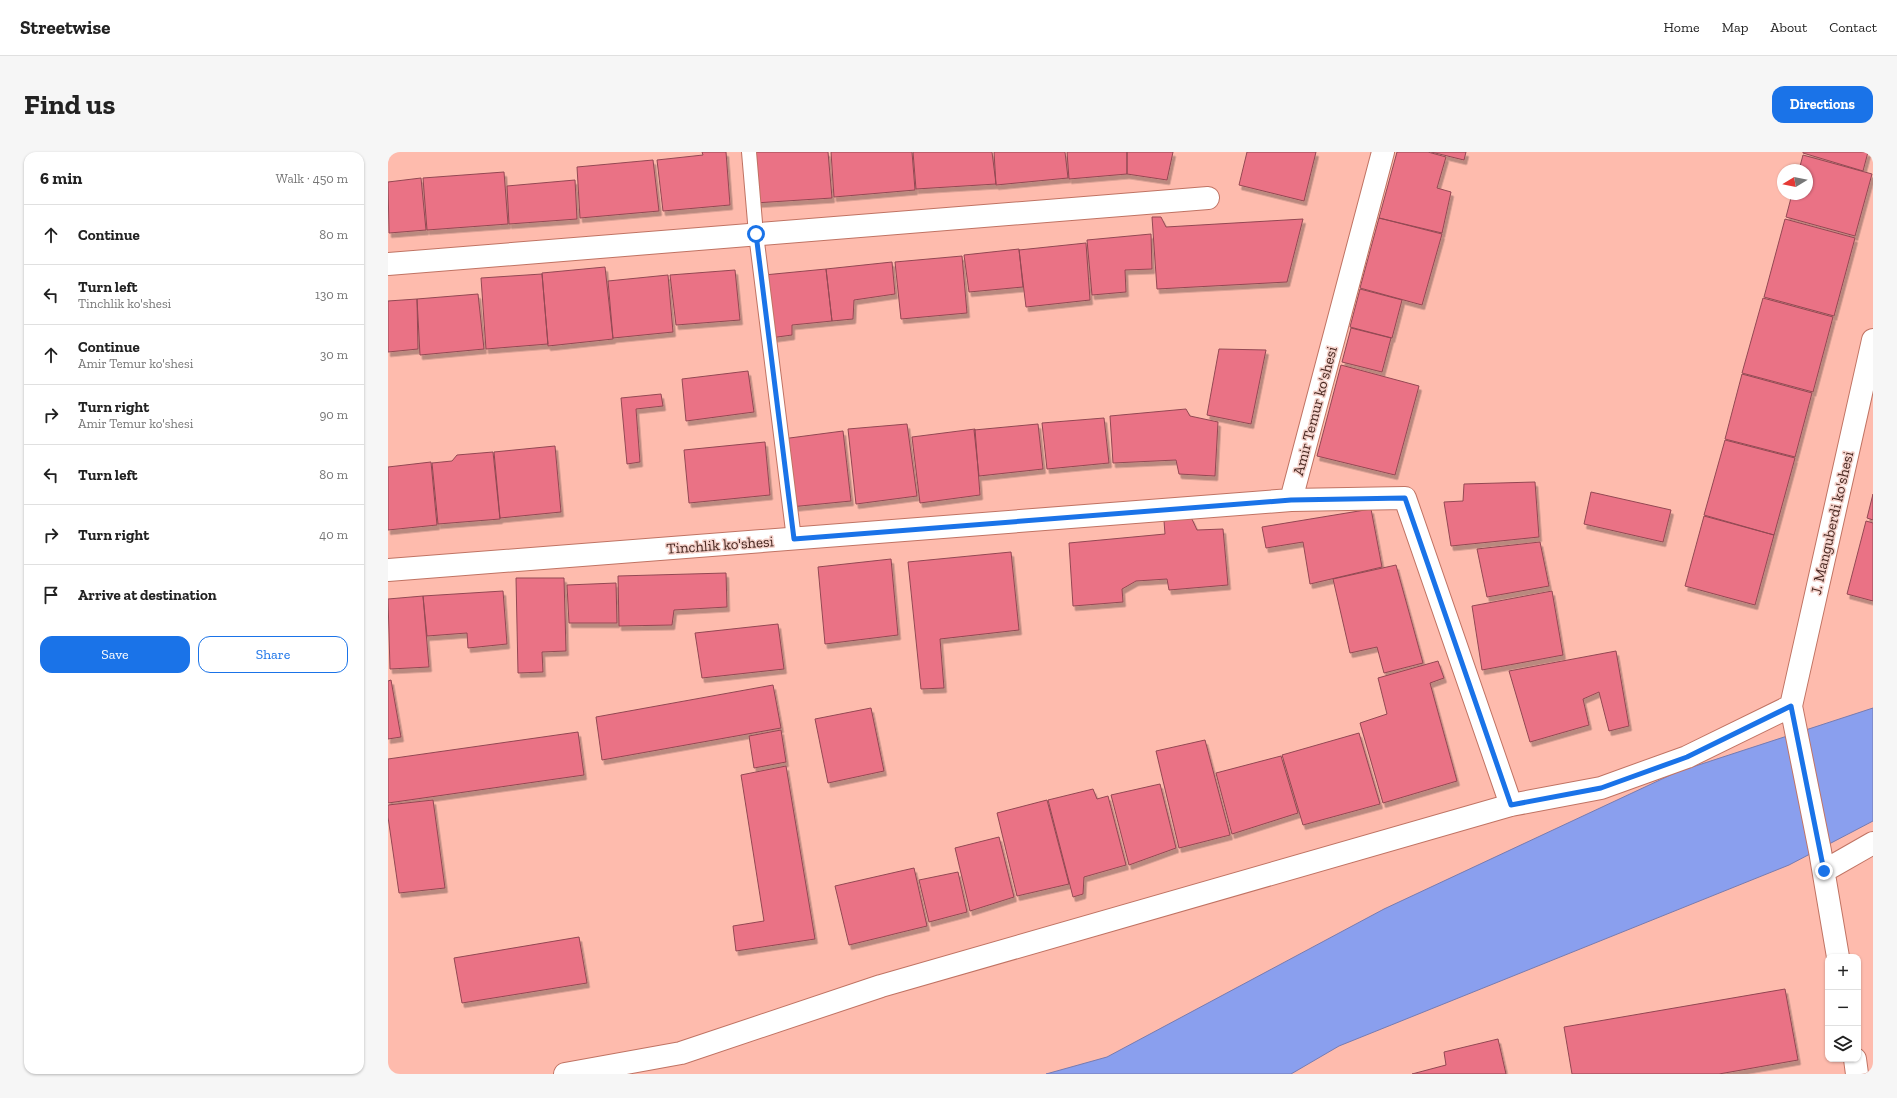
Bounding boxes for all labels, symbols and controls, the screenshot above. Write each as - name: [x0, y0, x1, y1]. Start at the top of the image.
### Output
- text: Streetwise: [20, 16, 110, 39]
- text: Home: [1664, 19, 1700, 36]
- text: Map: [1722, 19, 1748, 36]
- text: About: [1770, 19, 1807, 36]
- text: Contact: [1829, 19, 1877, 36]
- button: Directions: [1772, 86, 1873, 123]
- text: Find us: [24, 88, 115, 121]
- north arrow: [1777, 164, 1813, 200]
- text: 6 min: [40, 168, 82, 188]
- text: Walk · 450 m: [276, 171, 348, 186]
- icon: ahead: [40, 224, 62, 246]
- route start: [747, 225, 765, 243]
- text: Continue: [78, 226, 140, 244]
- text: 80 m: [319, 227, 348, 242]
- text: Turn left: [78, 278, 138, 296]
- icon: left: [40, 284, 62, 306]
- text: 130 m: [315, 287, 348, 302]
- text: Tinchlik ko'shesi: [78, 296, 171, 311]
- text: Continue: [78, 338, 140, 356]
- icon: ahead: [40, 344, 62, 366]
- street label: Amir Temur ko'shesi: [1289, 344, 1341, 478]
- text: 30 m: [320, 347, 348, 362]
- text: Amir Temur ko'shesi: [78, 356, 193, 371]
- text: Turn right: [78, 398, 149, 416]
- icon: right: [40, 404, 62, 426]
- text: 90 m: [319, 407, 348, 422]
- text: Amir Temur ko'shesi: [78, 416, 193, 431]
- street label: J. Manguberdi ko'shesi: [1807, 450, 1857, 596]
- icon: left: [40, 464, 62, 486]
- text: Turn left: [78, 466, 138, 484]
- text: 80 m: [319, 467, 348, 482]
- icon: right: [40, 524, 62, 546]
- text: Turn right: [78, 526, 149, 544]
- text: 40 m: [319, 527, 348, 542]
- street label: Tinchlik ko'shesi: [666, 532, 774, 558]
- icon: arrive: [40, 584, 62, 606]
- text: Arrive at destination: [78, 586, 217, 604]
- button: Save: [40, 636, 190, 673]
- button: Share: [198, 636, 348, 673]
- route end: [1815, 862, 1833, 880]
- map controls: [1825, 954, 1861, 1062]
- button: +: [1825, 954, 1861, 990]
- button: −: [1825, 990, 1861, 1026]
- button: layers: [1825, 1026, 1861, 1062]

